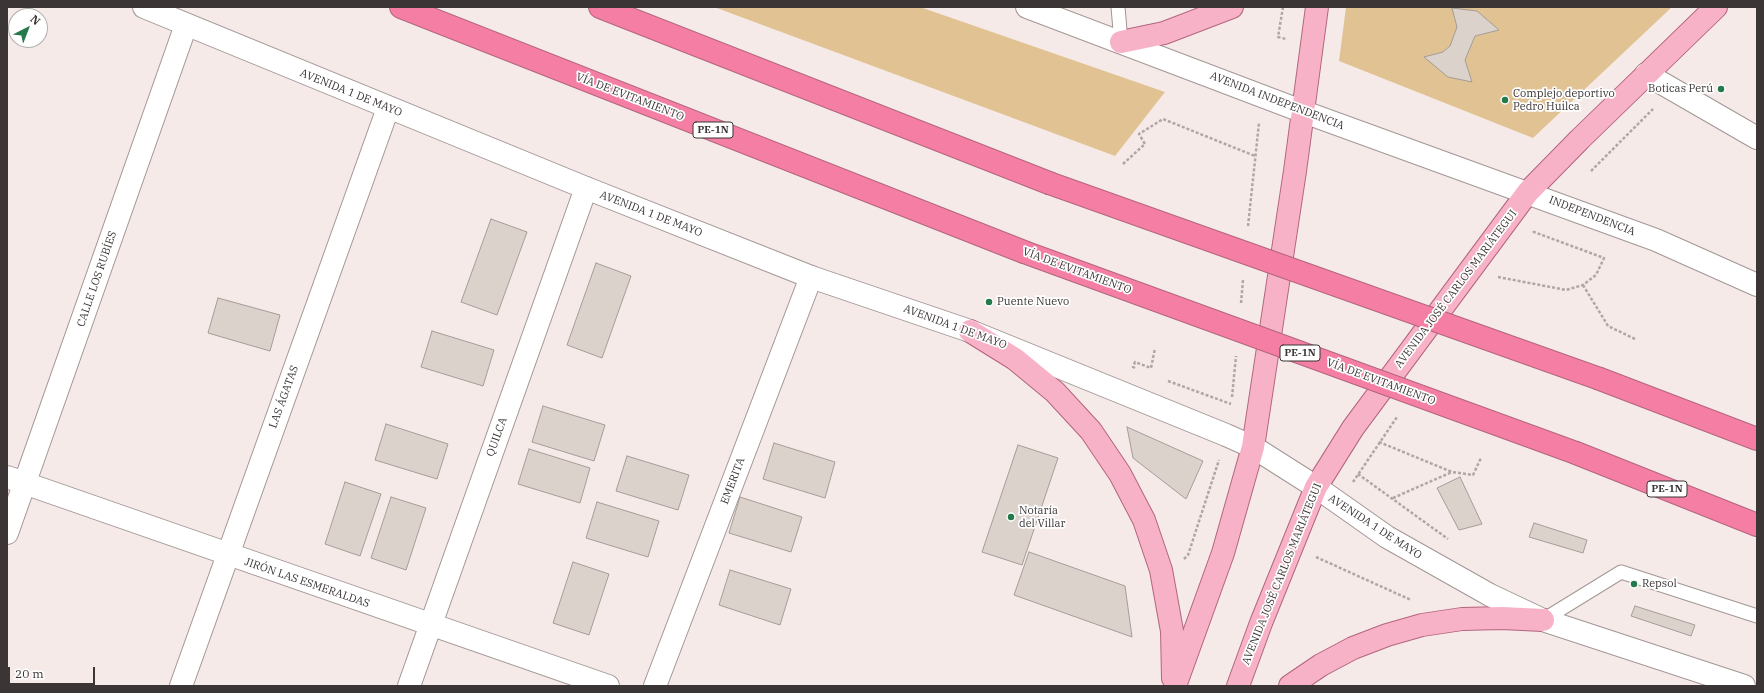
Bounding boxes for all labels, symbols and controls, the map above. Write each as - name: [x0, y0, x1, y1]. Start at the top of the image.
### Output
- north arrow: [8, 8, 48, 48]
- text: N: [27, 12, 43, 28]
- street label: AVENIDA 1 DE MAYO: [298, 66, 404, 120]
- street label: AVENIDA INDEPENDENCIA: [1208, 69, 1346, 133]
- street label: VÍA DE EVITAMIENTO: [574, 70, 686, 124]
- place label: Boticas Perú: [1648, 82, 1713, 96]
- marker: Boticas Perú: [1716, 84, 1726, 94]
- place label: Complejo deportivo Pedro Huilca: [1513, 87, 1615, 113]
- marker: Complejo deportivo Pedro Huilca: [1500, 95, 1510, 105]
- road number: PE-1N: [693, 122, 733, 138]
- street label: AVENIDA 1 DE MAYO: [598, 188, 704, 240]
- street label: INDEPENDENCIA: [1547, 193, 1637, 239]
- street label: AVENIDA JOSÉ CARLOS MARIÁTEGUI: [1392, 207, 1520, 371]
- street label: CALLE LOS RUBÍES: [74, 229, 120, 329]
- street label: VÍA DE EVITAMIENTO: [1021, 245, 1133, 297]
- place label: Puente Nuevo: [997, 295, 1069, 309]
- marker: Puente Nuevo: [984, 297, 994, 307]
- street label: AVENIDA 1 DE MAYO: [902, 302, 1008, 352]
- road number: PE-1N: [1280, 345, 1320, 361]
- street label: VÍA DE EVITAMIENTO: [1325, 356, 1437, 408]
- street label: LAS ÁGATAS: [267, 364, 301, 430]
- street label: QUILCA: [484, 416, 510, 458]
- street label: EMERITA: [718, 456, 748, 506]
- street label: AVENIDA JOSÉ CARLOS MARIÁTEGUI: [1239, 481, 1325, 667]
- road number: PE-1N: [1647, 481, 1687, 497]
- street label: AVENIDA 1 DE MAYO: [1326, 492, 1424, 562]
- place label: Notaría del Villar: [1019, 504, 1065, 530]
- marker: Notaría del Villar: [1006, 512, 1016, 522]
- street label: JIRÓN LAS ESMERALDAS: [243, 555, 371, 611]
- place label: Repsol: [1642, 577, 1677, 591]
- marker: Repsol: [1629, 579, 1639, 589]
- scale bar: [10, 659, 97, 685]
- text: 20 m: [15, 666, 44, 681]

